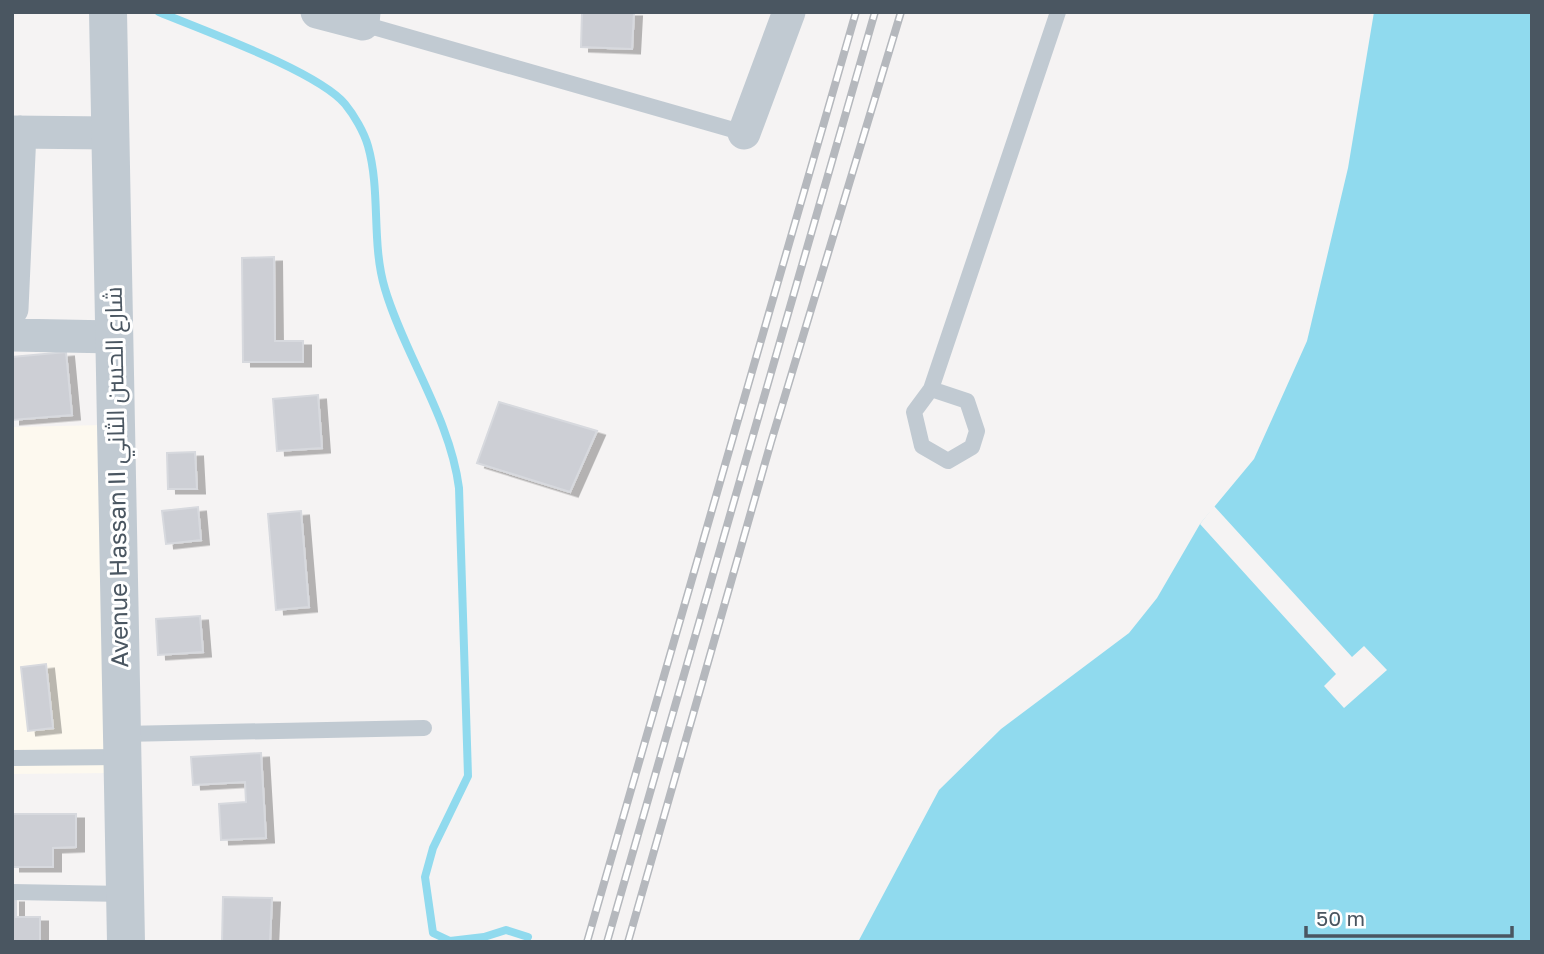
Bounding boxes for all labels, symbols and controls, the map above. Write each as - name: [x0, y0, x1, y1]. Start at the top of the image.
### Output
- street label: Avenue Hassan II شارع الحسن الثاني: [98, 286, 139, 668]
- scale bar: [1306, 894, 1512, 938]
- text: 50 m: [1316, 905, 1365, 931]

